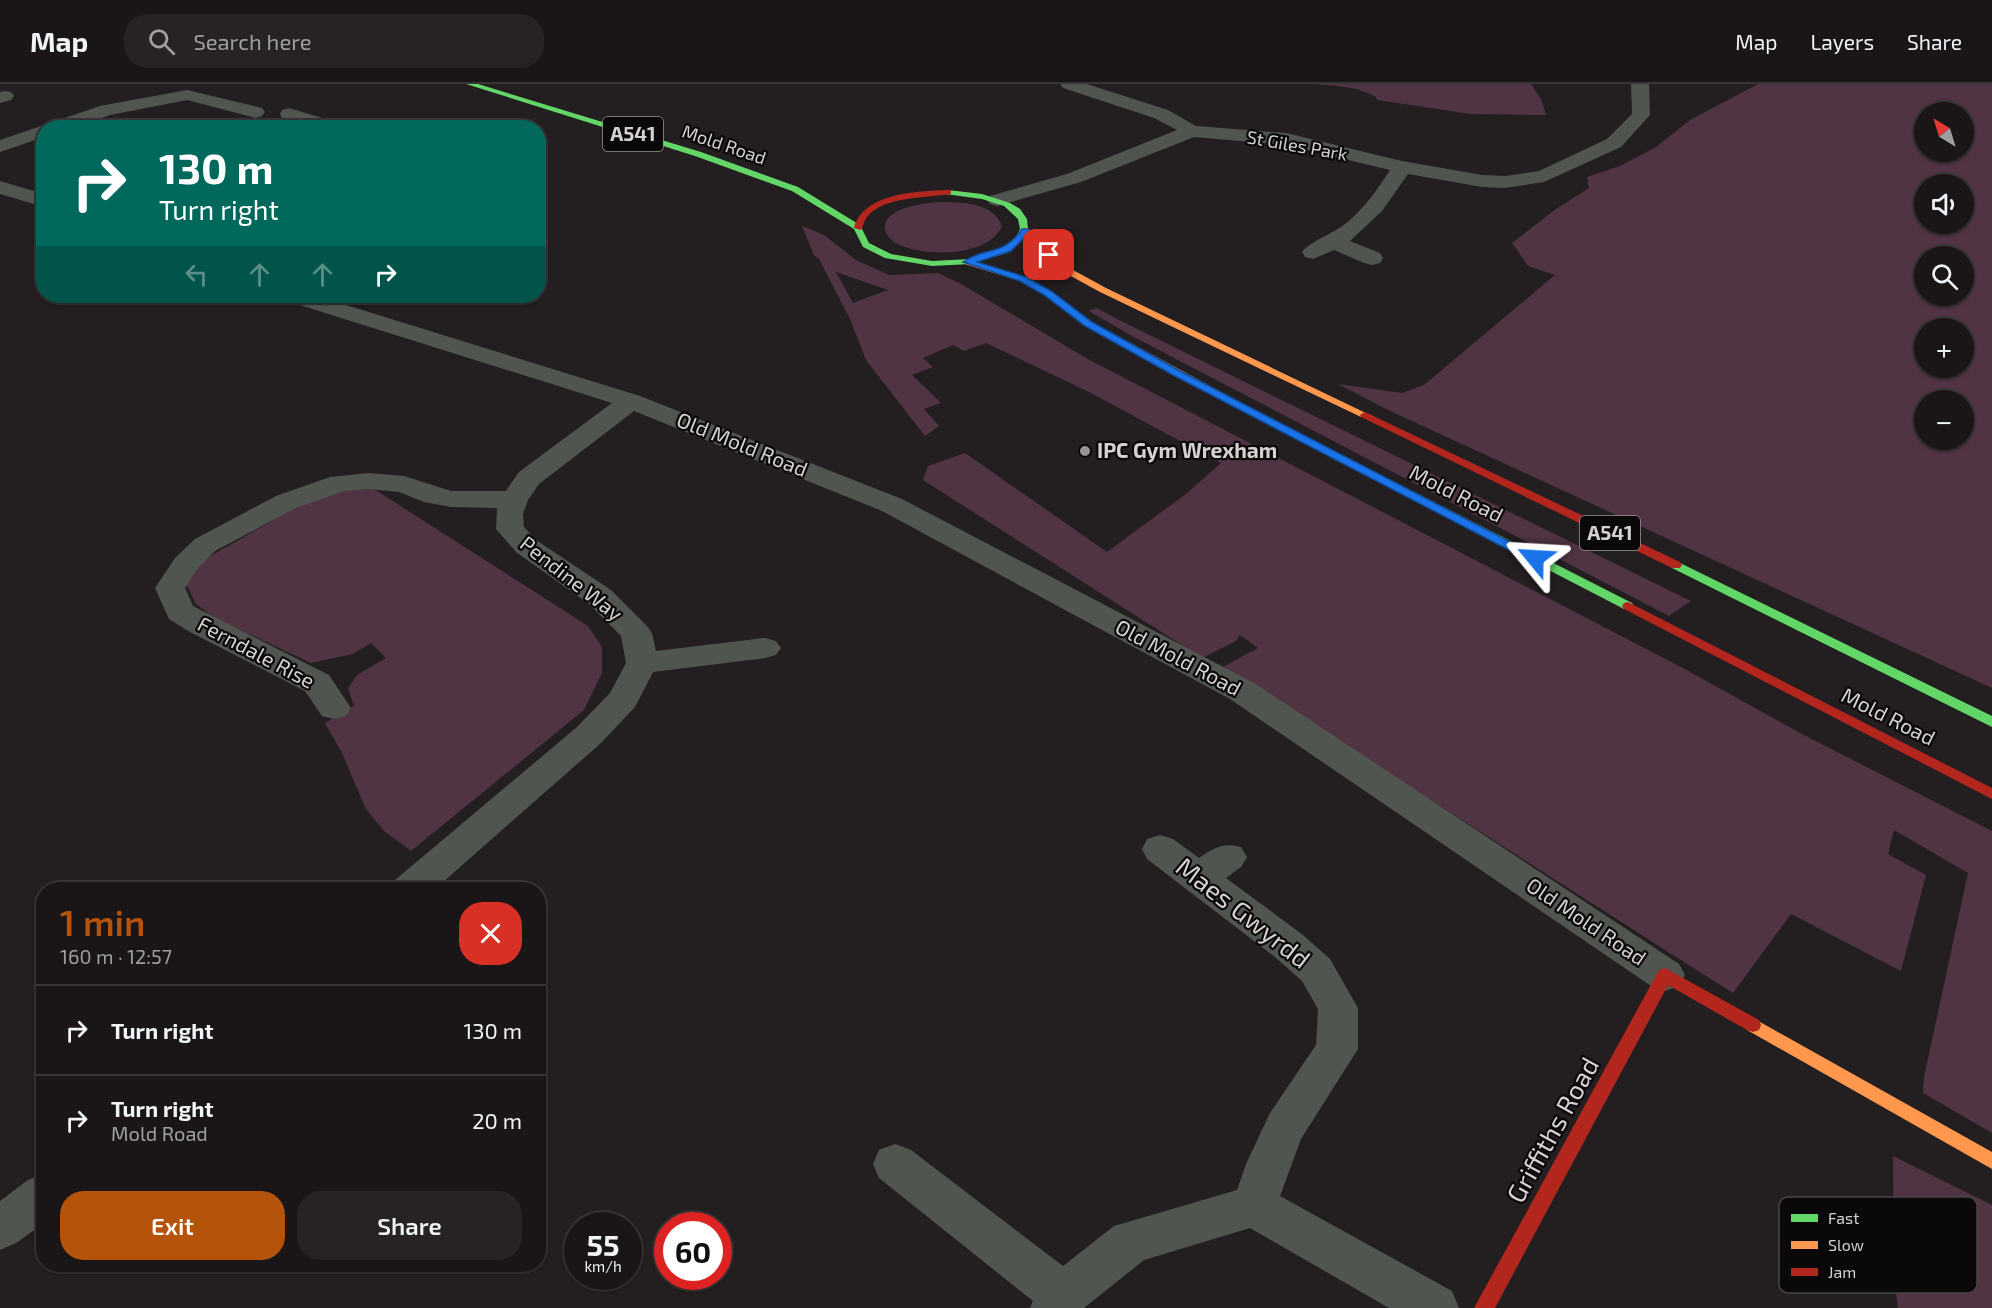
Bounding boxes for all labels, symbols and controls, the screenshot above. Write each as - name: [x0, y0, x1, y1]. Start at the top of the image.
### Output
- search box: [124, 14, 544, 68]
- text: Map: [30, 24, 88, 58]
- icon: search: [145, 25, 178, 58]
- text: Search here: [193, 28, 312, 54]
- text: Map: [1735, 29, 1777, 54]
- text: Layers: [1810, 29, 1874, 54]
- text: Share: [1907, 29, 1962, 54]
- north arrow: [1914, 102, 1974, 162]
- map controls: [1914, 102, 1974, 450]
- road number: A541: [603, 117, 663, 151]
- street label: Mold Road: [680, 119, 769, 169]
- street label: St Giles Park: [1245, 125, 1349, 165]
- text: 130 m: [159, 142, 274, 192]
- icon: right: [60, 144, 138, 222]
- button: sound: [1914, 174, 1974, 234]
- text: Turn right: [159, 193, 279, 225]
- pin: [1023, 229, 1074, 280]
- icon: arrive: [1032, 238, 1065, 271]
- button: search: [1914, 246, 1974, 306]
- icon: left: [180, 258, 213, 291]
- icon: ahead: [243, 258, 276, 291]
- icon: ahead: [306, 258, 339, 291]
- icon: right: [369, 258, 402, 291]
- button: +: [1914, 318, 1974, 378]
- button: −: [1914, 390, 1974, 450]
- street label: Old Mold Road: [674, 406, 812, 481]
- place label: IPC Gym Wrexham: [1097, 437, 1277, 463]
- marker: IPC Gym Wrexham: [1078, 444, 1092, 458]
- street label: Mold Road: [1406, 458, 1508, 527]
- road number: A541: [1580, 516, 1640, 550]
- position arrow: [1503, 526, 1567, 590]
- street label: Pendine Way: [516, 530, 628, 626]
- street label: Ferndale Rise: [194, 610, 319, 693]
- street label: Old Mold Road: [1112, 613, 1246, 700]
- street label: Mold Road: [1838, 681, 1940, 750]
- street label: Maes Gwyrdd: [1171, 850, 1317, 974]
- street label: Old Mold Road: [1522, 872, 1651, 970]
- text: 1 min: [60, 900, 145, 943]
- button: close: [459, 902, 522, 965]
- text: 160 m · 12:57: [60, 944, 172, 968]
- icon: right: [60, 1014, 93, 1047]
- text: Turn right: [111, 1017, 213, 1043]
- text: 130 m: [464, 1017, 522, 1043]
- street label: Griffiths Road: [1499, 1051, 1604, 1207]
- text: Turn right: [111, 1095, 213, 1121]
- icon: right: [60, 1104, 93, 1137]
- text: 20 m: [472, 1107, 522, 1133]
- text: Mold Road: [111, 1121, 208, 1145]
- button: Exit: [60, 1191, 285, 1260]
- button: Share: [297, 1191, 522, 1260]
- legend: [1779, 1197, 1977, 1293]
- text: Fast: [1828, 1208, 1859, 1227]
- speed limit sign: 60: [654, 1212, 732, 1290]
- text: 55: [586, 1226, 620, 1262]
- text: Slow: [1828, 1235, 1864, 1254]
- text: km/h: [584, 1257, 622, 1275]
- text: Jam: [1828, 1262, 1856, 1281]

